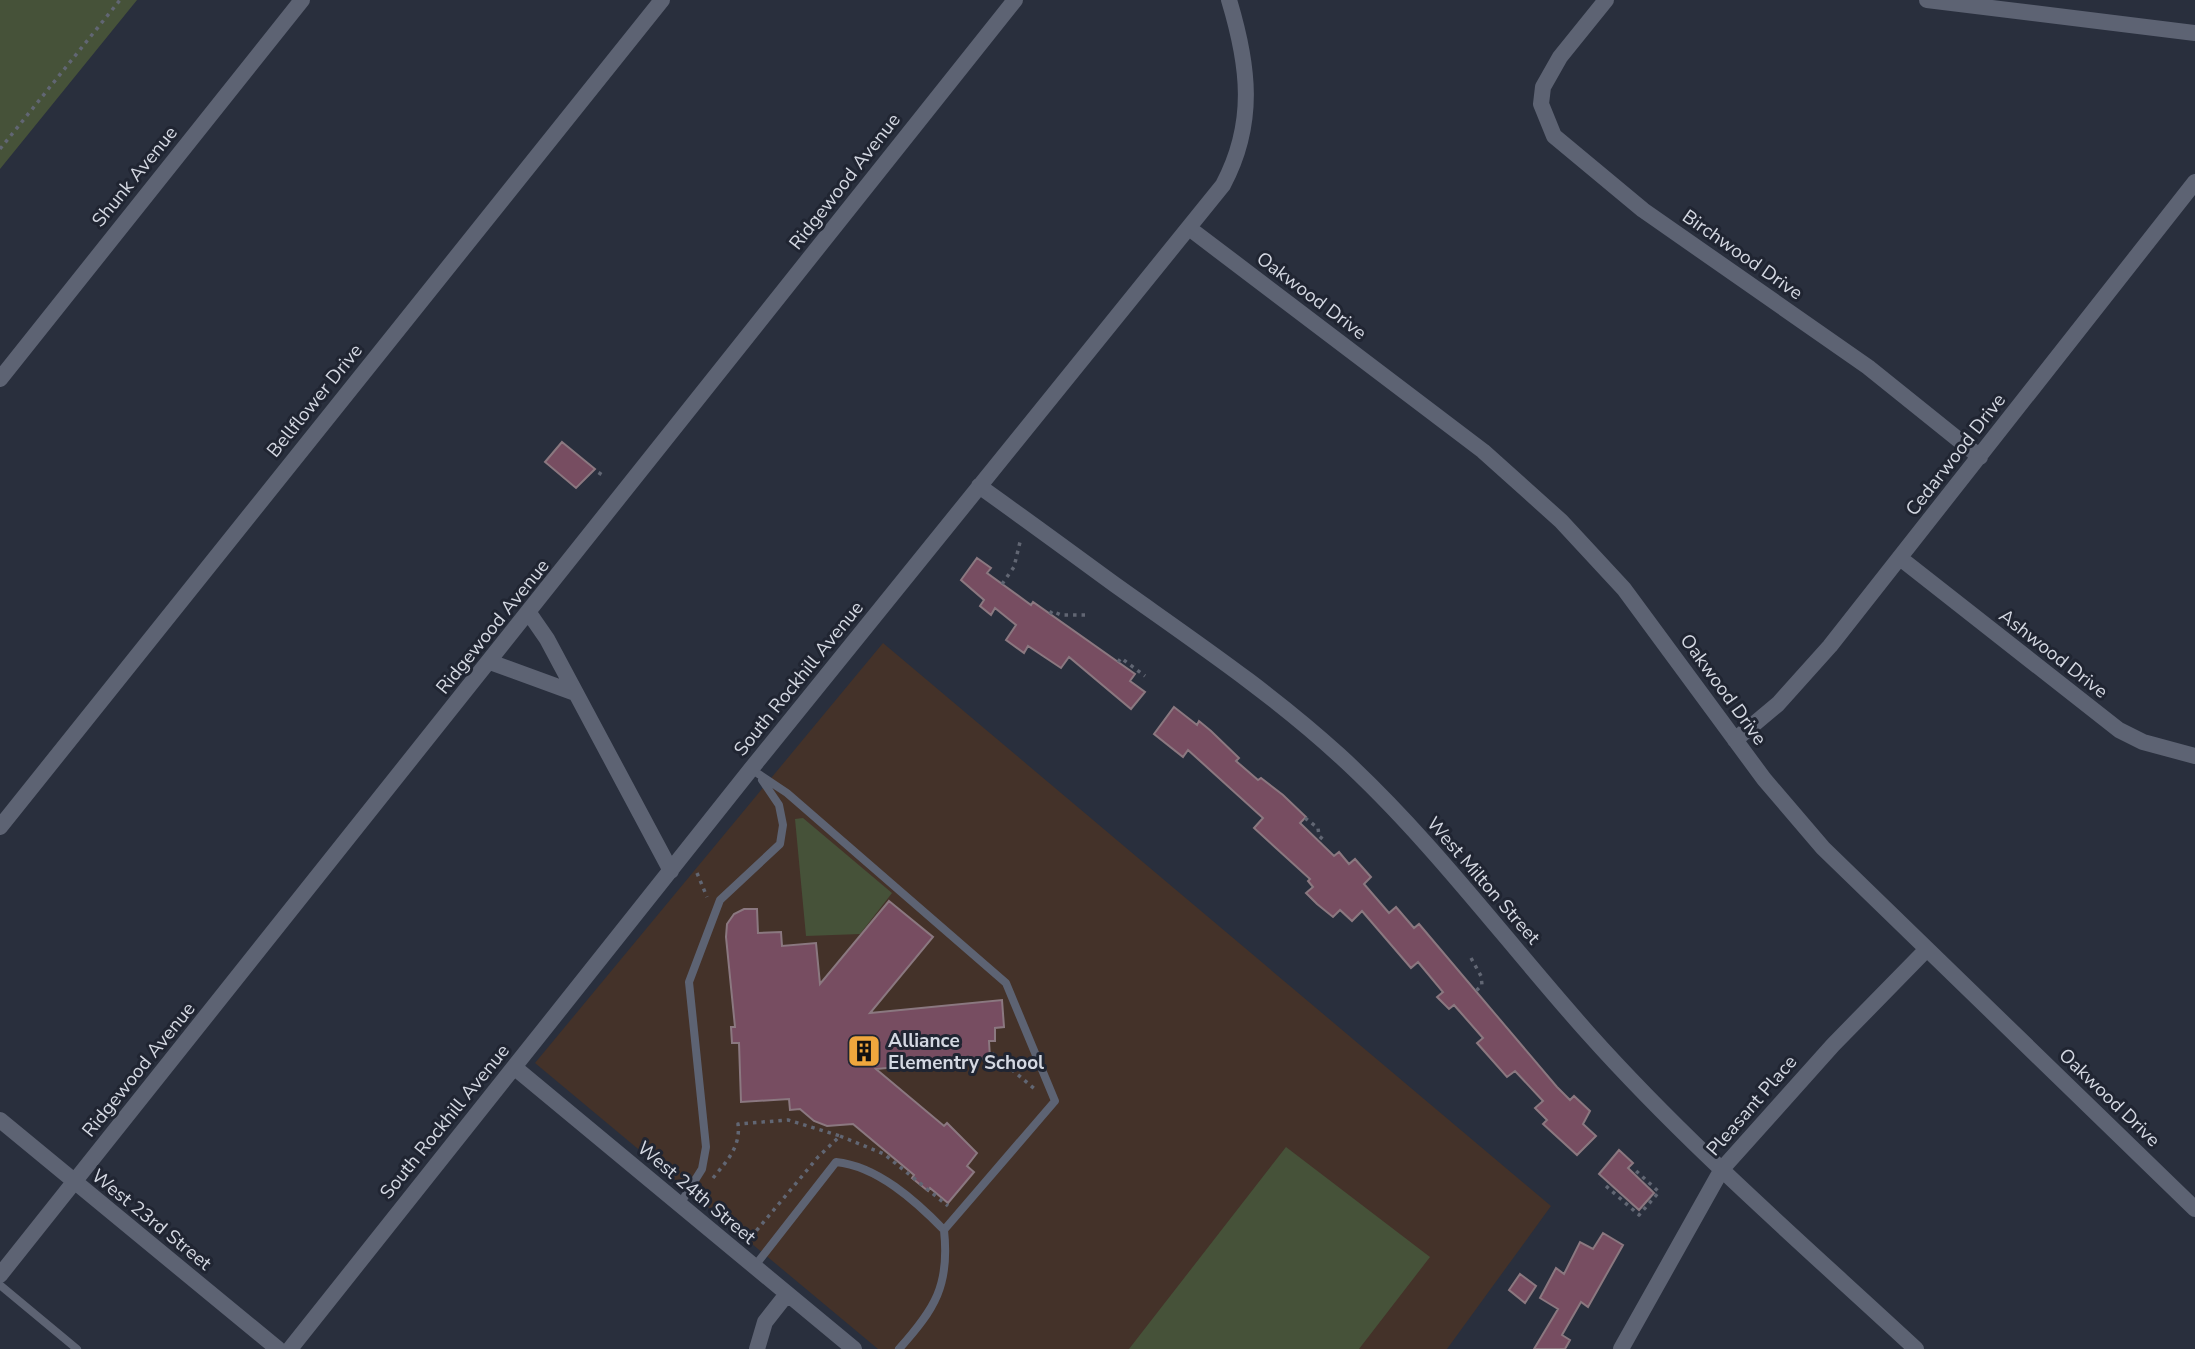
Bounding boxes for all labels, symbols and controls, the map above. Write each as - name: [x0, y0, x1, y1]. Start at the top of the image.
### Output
- street label: Ridgewood Avenue: [783, 108, 906, 255]
- street label: Shunk Avenue: [86, 121, 184, 233]
- street label: Birchwood Drive: [1677, 204, 1808, 306]
- street label: Oakwood Drive: [1251, 246, 1372, 346]
- street label: Bellflower Drive: [261, 338, 369, 463]
- street label: Cedarwood Drive: [1900, 388, 2012, 521]
- street label: Ridgewood Avenue: [430, 554, 555, 700]
- street label: South Rockhill Avenue: [728, 596, 869, 762]
- street label: Ashwood Drive: [1994, 603, 2113, 705]
- street label: Oakwood Drive: [1674, 629, 1772, 751]
- street label: West Milton Street: [1421, 811, 1546, 950]
- street label: Ridgewood Avenue: [76, 997, 201, 1143]
- place label: Alliance Elementry School: [888, 1028, 1044, 1076]
- building icon: Alliance Elementry School: [845, 1032, 883, 1070]
- street label: South Rockhill Avenue: [374, 1039, 515, 1205]
- street label: Oakwood Drive: [2053, 1043, 2166, 1153]
- street label: Pleasant Place: [1701, 1050, 1803, 1162]
- street label: West 24th Street: [632, 1135, 761, 1250]
- street label: West 23rd Street: [86, 1163, 217, 1277]

